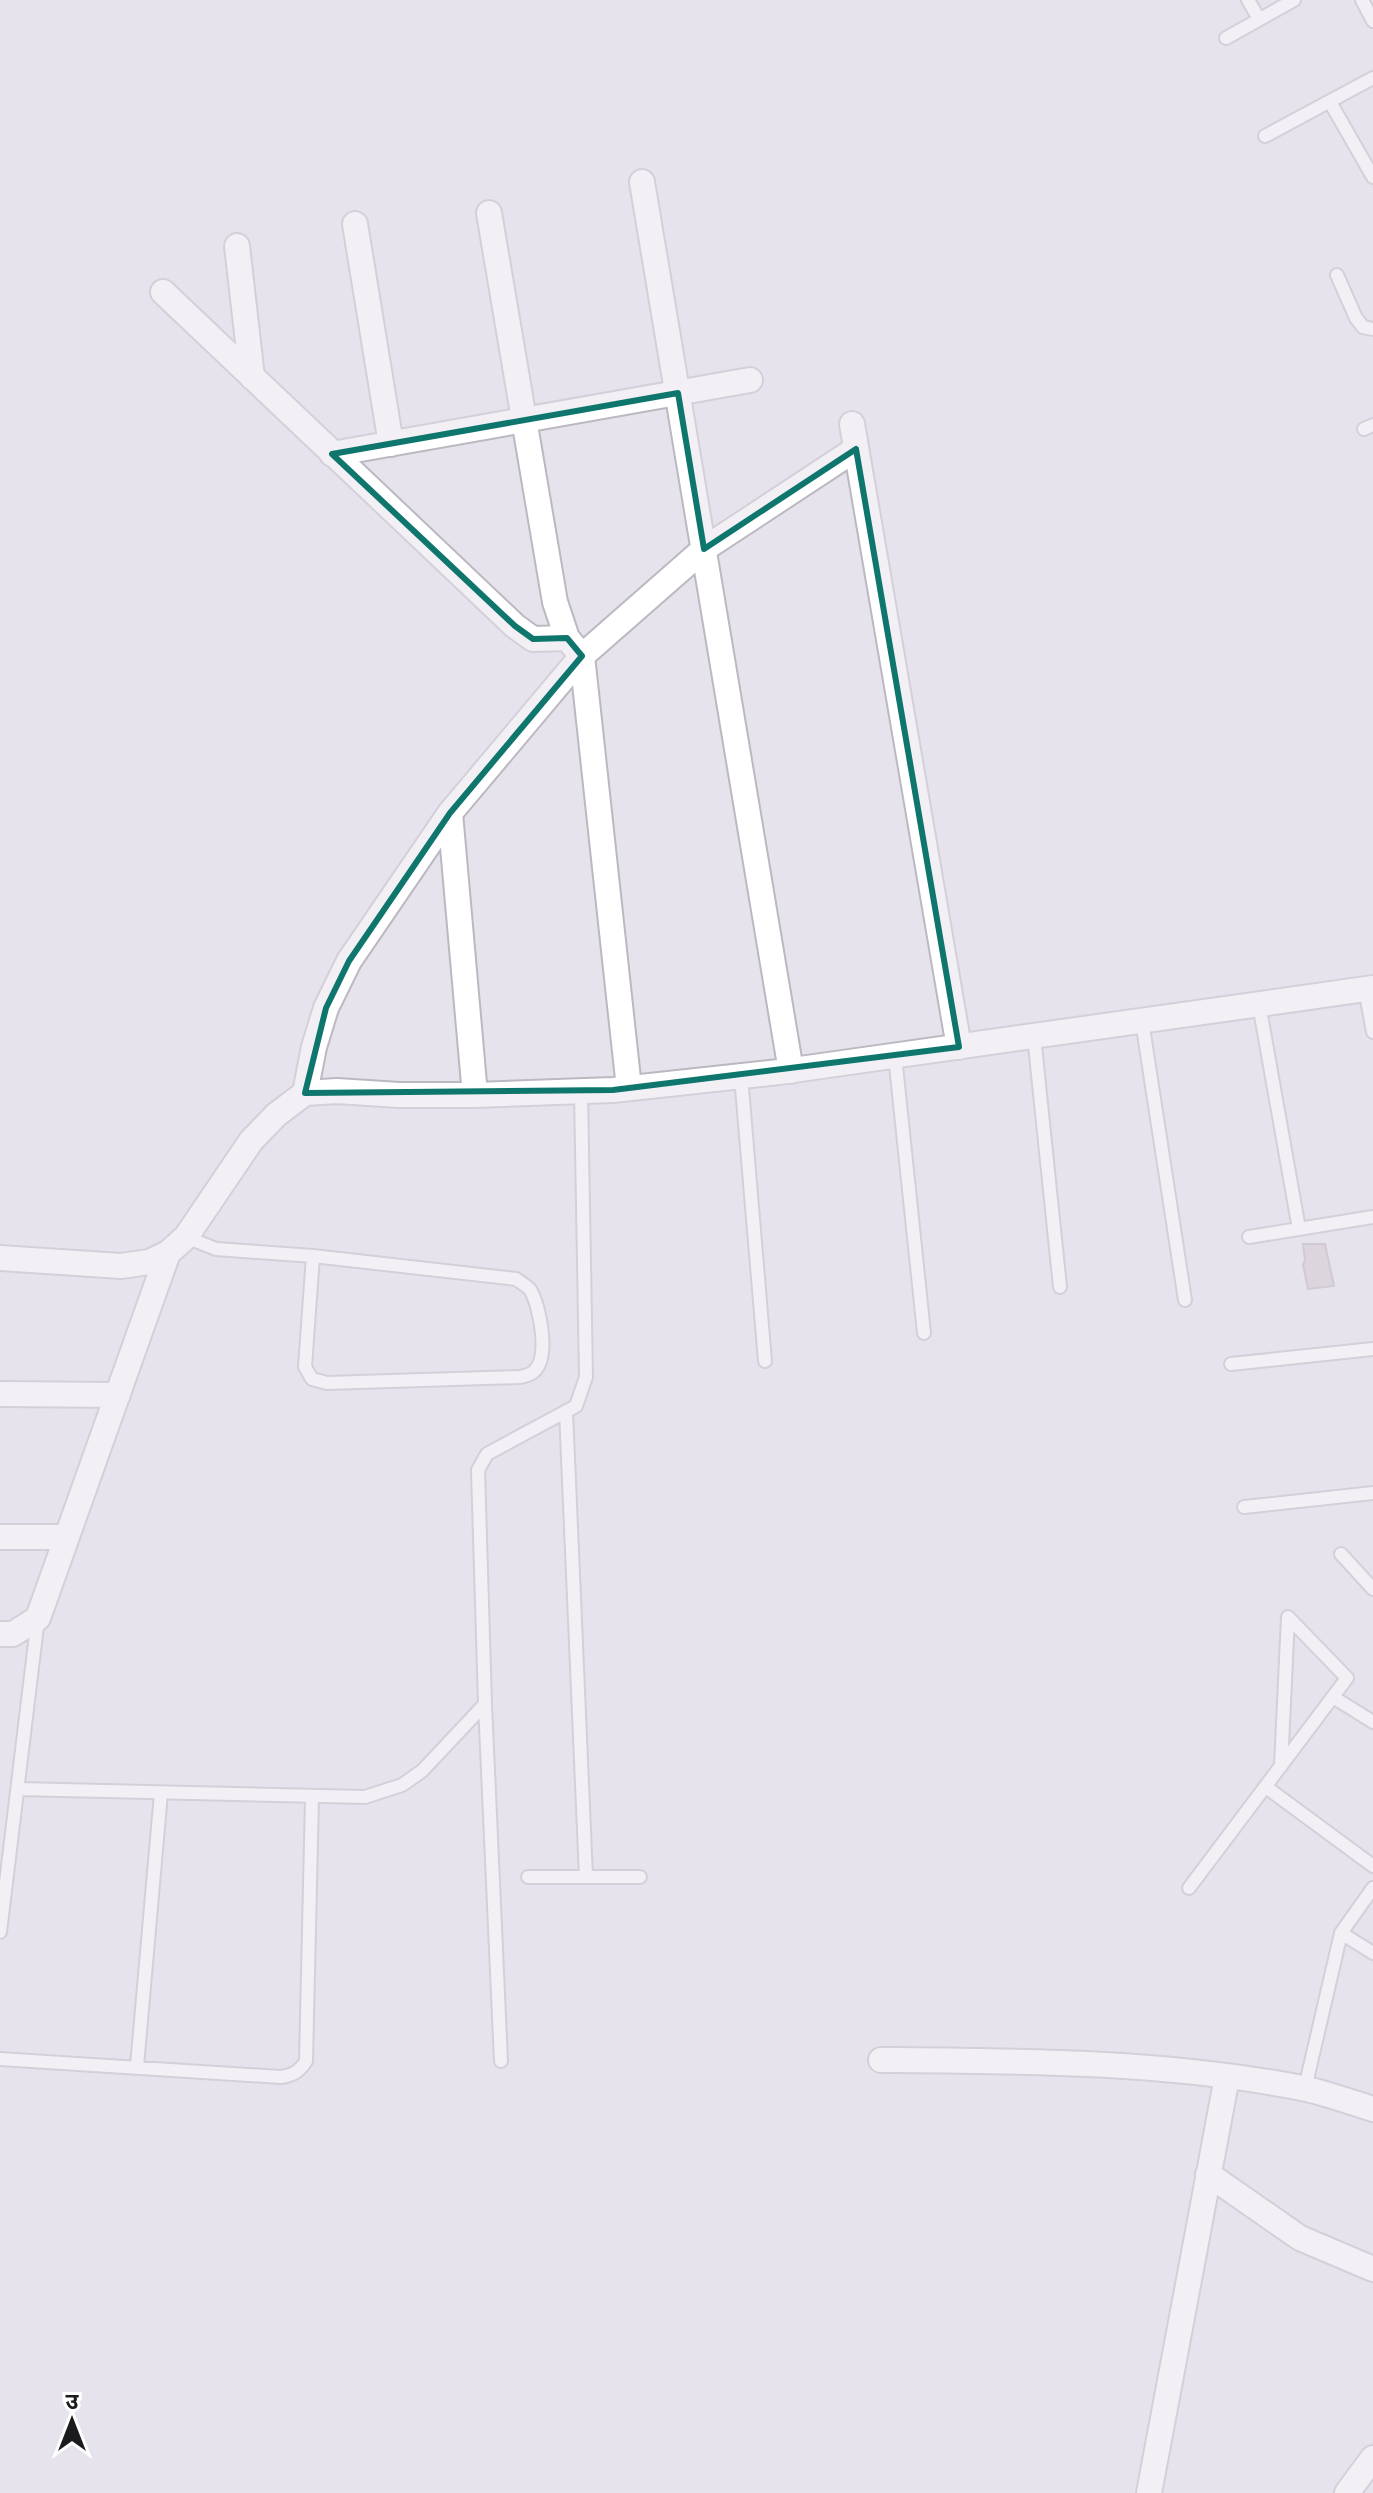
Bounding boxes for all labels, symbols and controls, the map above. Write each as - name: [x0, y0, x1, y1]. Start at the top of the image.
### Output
- north arrow: [32, 2381, 112, 2461]
- text: उ: [66, 2388, 80, 2415]

